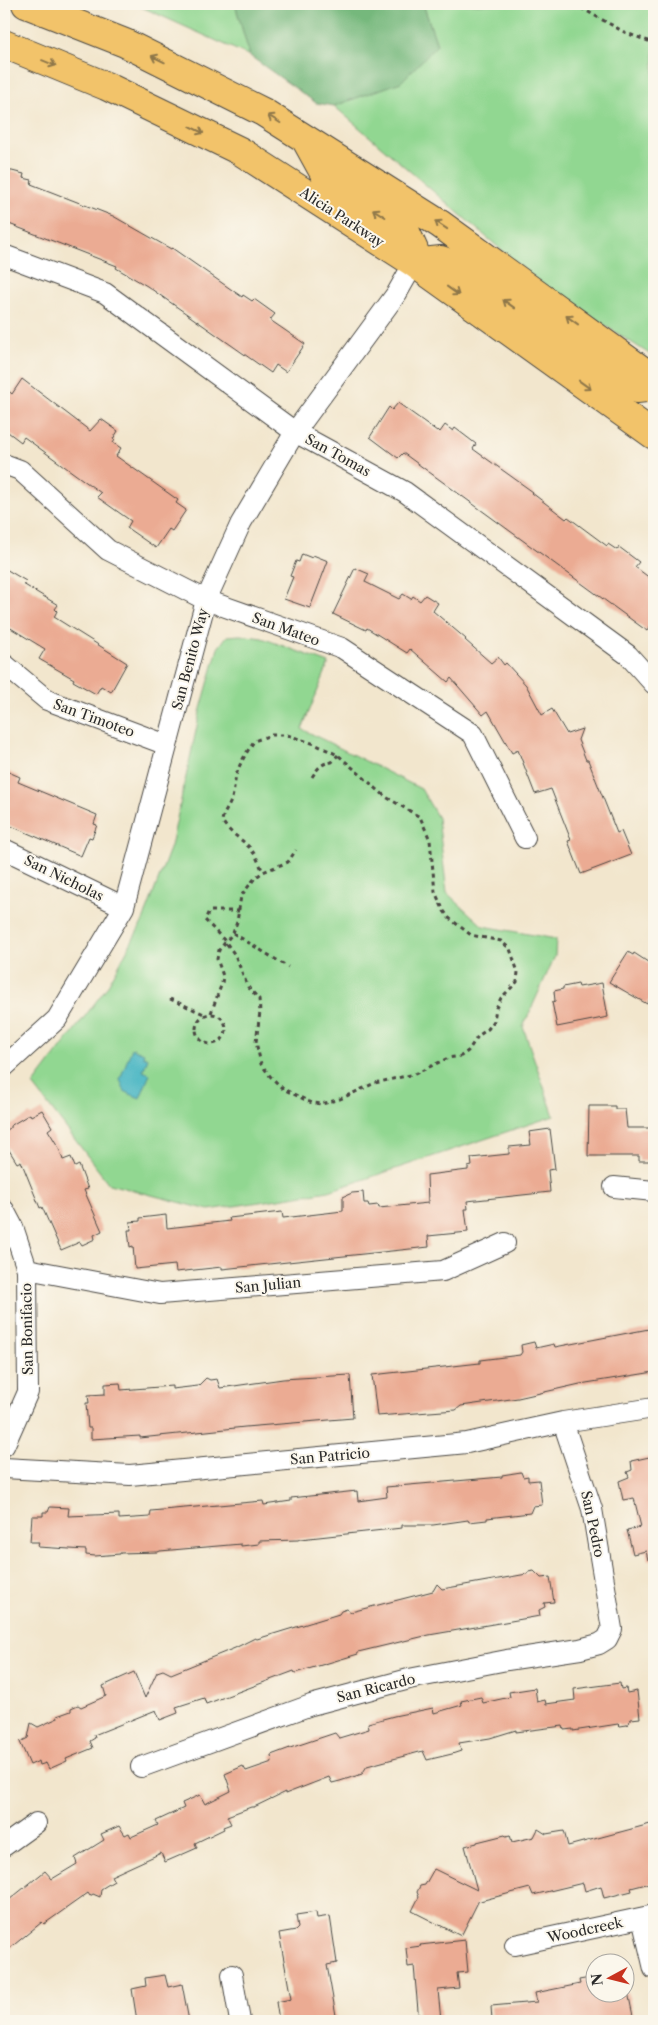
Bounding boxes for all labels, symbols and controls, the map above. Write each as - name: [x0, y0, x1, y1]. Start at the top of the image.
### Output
- one-way arrow: [150, 54, 165, 64]
- one-way arrow: [41, 59, 56, 68]
- one-way arrow: [267, 114, 281, 124]
- one-way arrow: [189, 126, 204, 135]
- street label: Alicia Parkway: [295, 182, 388, 251]
- one-way arrow: [372, 208, 386, 218]
- one-way arrow: [434, 220, 448, 230]
- one-way arrow: [445, 286, 459, 296]
- one-way arrow: [503, 298, 517, 309]
- one-way arrow: [565, 315, 579, 325]
- one-way arrow: [578, 380, 592, 390]
- street label: San Tomas: [302, 430, 374, 480]
- street label: San Benito Way: [168, 606, 212, 712]
- street label: San Mateo: [250, 608, 322, 650]
- street label: San Timoteo: [51, 695, 137, 741]
- street label: San Nicholas: [21, 851, 107, 905]
- street label: San Julian: [234, 1273, 302, 1297]
- street label: San Bonifacio: [17, 1283, 37, 1375]
- street label: San Patricio: [289, 1444, 371, 1468]
- street label: San Pedro: [577, 1489, 609, 1559]
- street label: San Ricardo: [335, 1670, 417, 1706]
- street label: Woodcreek: [545, 1913, 625, 1947]
- north arrow: [586, 1952, 636, 2002]
- text: N: [587, 1972, 607, 1987]

